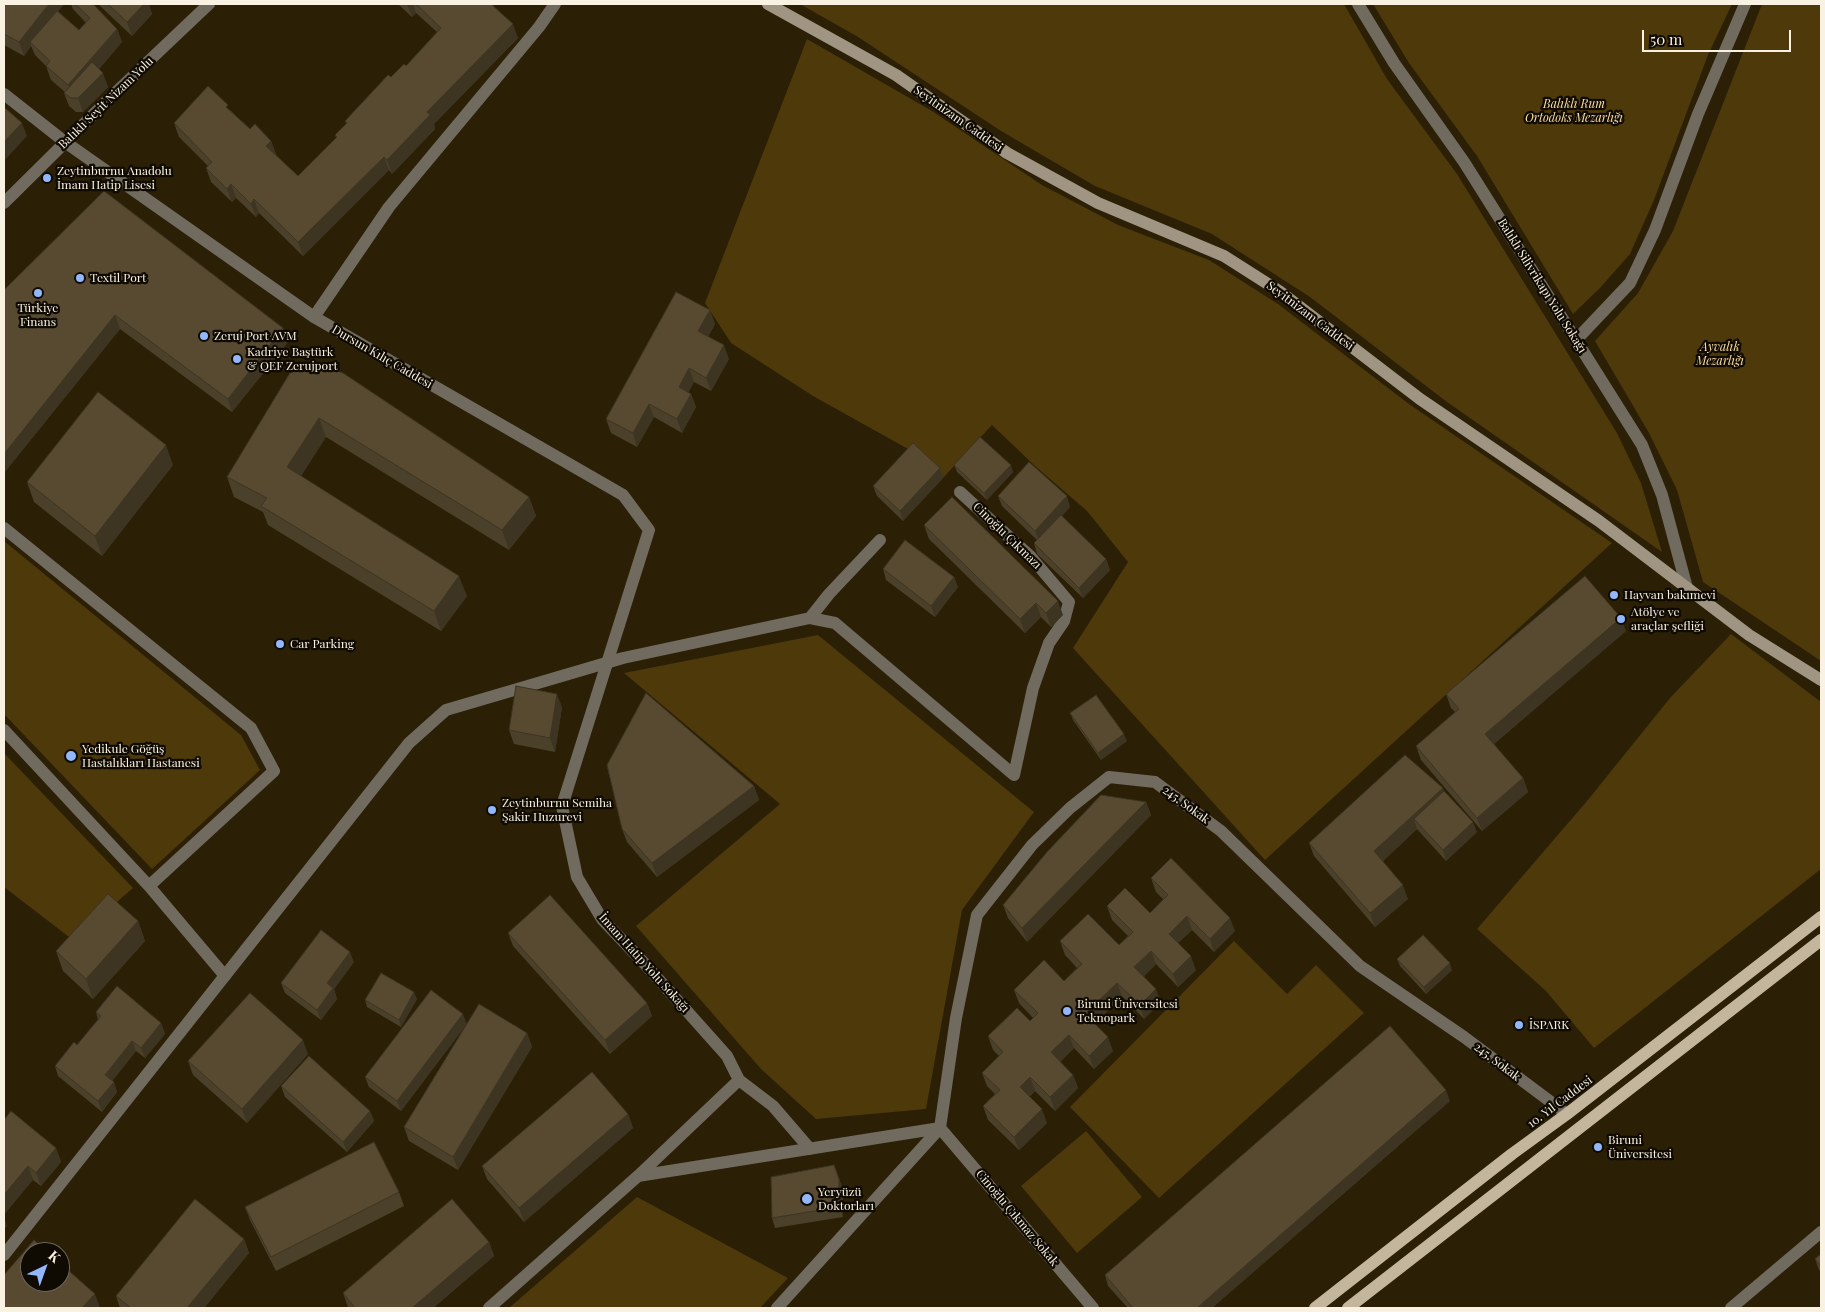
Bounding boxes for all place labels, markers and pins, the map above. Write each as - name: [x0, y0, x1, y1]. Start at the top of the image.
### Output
- place label: Zeytinburnu Anadolu İmam Hatip Lisesi: [57, 164, 172, 192]
- marker: Zeytinburnu Anadolu İmam Hatip Lisesi: [41, 172, 53, 184]
- place label: Textil Port: [90, 271, 146, 285]
- marker: Textil Port: [74, 272, 86, 284]
- marker: Türkiye Finans: [32, 287, 44, 299]
- place label: Türkiye Finans: [18, 301, 58, 329]
- place label: Zeruj Port AVM: [214, 329, 297, 343]
- marker: Zeruj Port AVM: [198, 330, 210, 342]
- place label: Kadriye Baştürk & QEF Zerujport: [247, 345, 338, 373]
- marker: Kadriye Baştürk & QEF Zerujport: [231, 353, 243, 365]
- place label: Hayvan bakımevi: [1624, 588, 1716, 602]
- marker: Hayvan bakımevi: [1608, 589, 1620, 601]
- place label: Atölye ve araçlar şefliği: [1631, 605, 1704, 633]
- marker: Atölye ve araçlar şefliği: [1615, 613, 1627, 625]
- place label: Car Parking: [290, 637, 354, 651]
- marker: Car Parking: [274, 638, 286, 650]
- place label: Yedikule Göğüş Hastalıkları Hastanesi: [82, 742, 200, 770]
- marker: Yedikule Göğüş Hastalıkları Hastanesi: [64, 749, 78, 763]
- place label: Zeytinburnu Semiha Şakir Huzurevi: [502, 796, 612, 824]
- marker: Zeytinburnu Semiha Şakir Huzurevi: [486, 804, 498, 816]
- place label: Biruni Üniversitesi Teknopark: [1077, 997, 1178, 1025]
- marker: Biruni Üniversitesi Teknopark: [1061, 1005, 1073, 1017]
- place label: İSPARK: [1529, 1018, 1569, 1032]
- marker: İSPARK: [1513, 1019, 1525, 1031]
- place label: Biruni Üniversitesi: [1608, 1133, 1672, 1161]
- marker: Biruni Üniversitesi: [1592, 1141, 1604, 1153]
- place label: Yeryüzü Doktorları: [818, 1185, 874, 1213]
- marker: Yeryüzü Doktorları: [800, 1192, 814, 1206]

